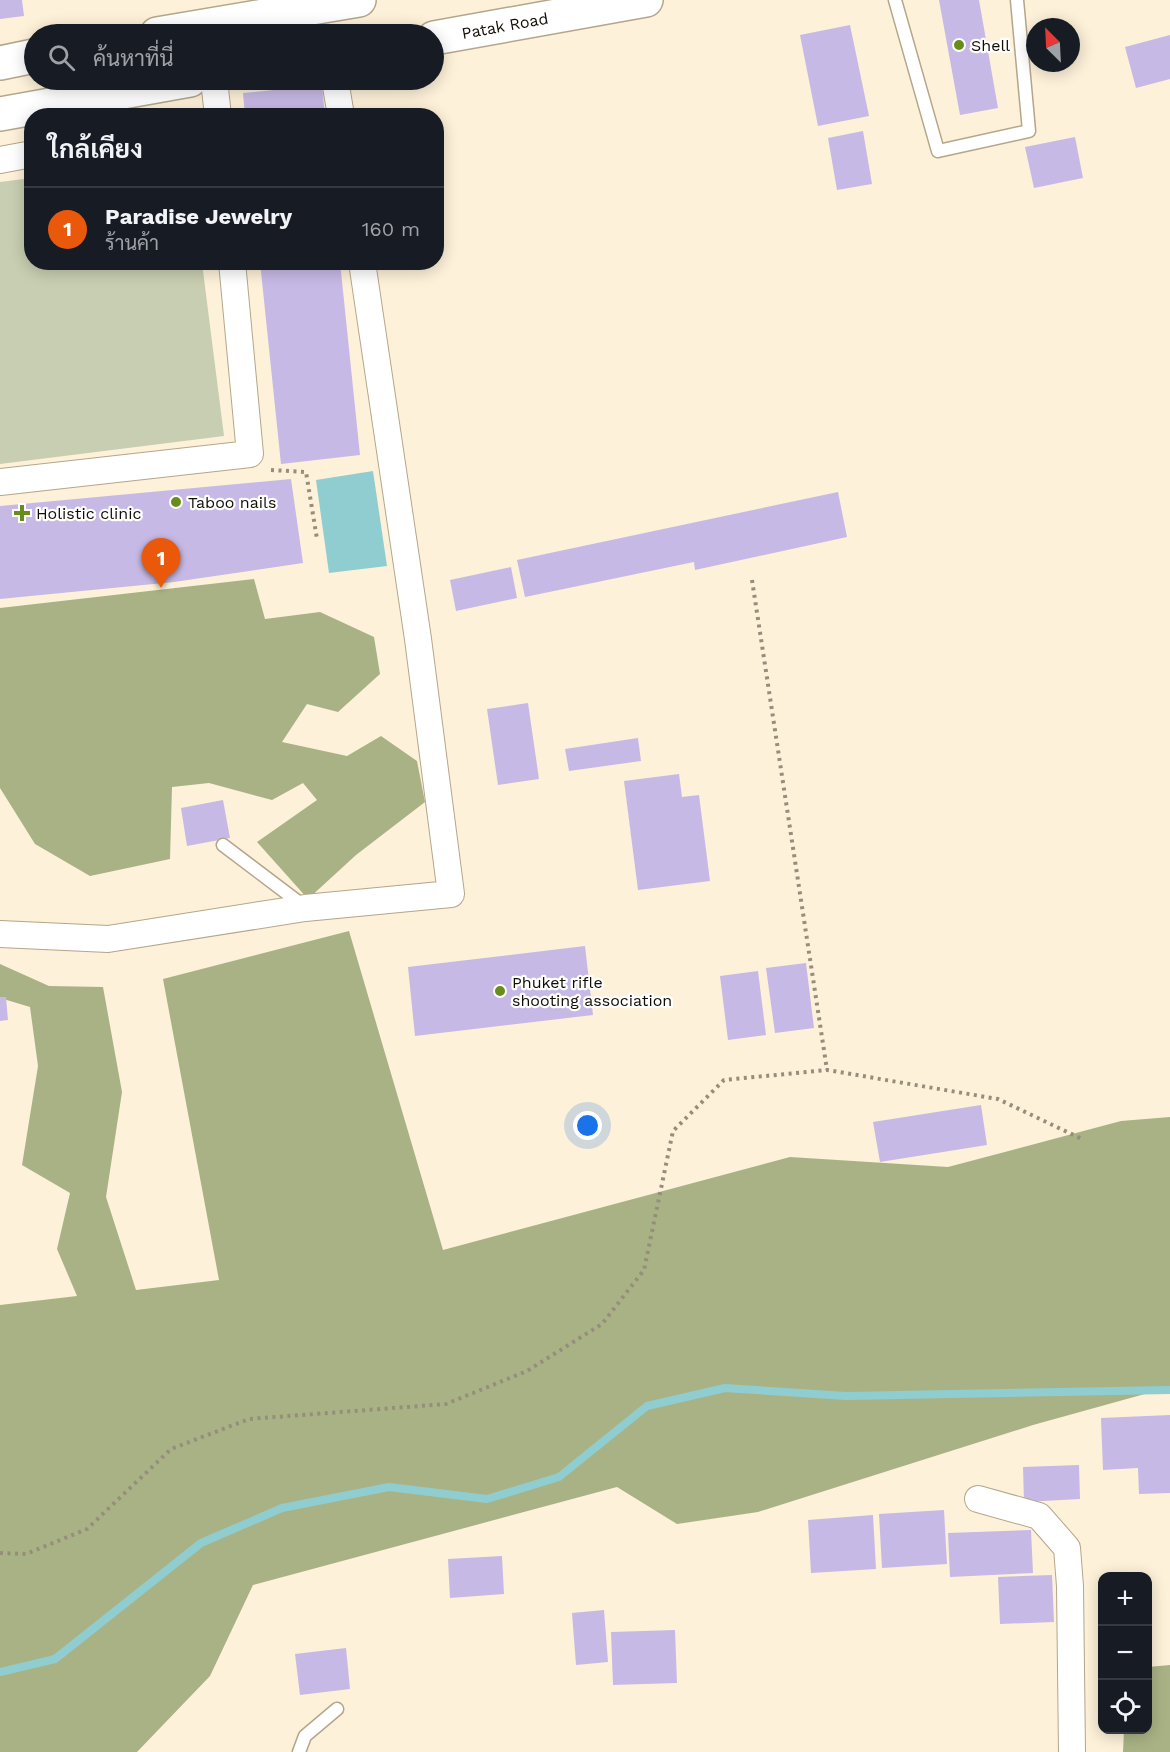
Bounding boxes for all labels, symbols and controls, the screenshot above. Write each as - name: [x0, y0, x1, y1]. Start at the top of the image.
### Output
- street label: Patak Road: [460, 8, 550, 42]
- north arrow: [1026, 18, 1080, 72]
- search box: [24, 24, 444, 90]
- place label: Shell: [971, 36, 1010, 55]
- marker: Shell: [952, 38, 966, 52]
- icon: search: [45, 41, 78, 74]
- text: ค้นหาที่นี่: [93, 46, 173, 71]
- text: ใกล้เคียง: [48, 134, 143, 164]
- text: Paradise Jewelry: [105, 204, 292, 229]
- text: 1: [63, 217, 72, 241]
- text: 160 m: [362, 217, 420, 241]
- text: ร้านค้า: [105, 231, 159, 255]
- place label: Taboo nails: [188, 493, 276, 512]
- marker: Taboo nails: [169, 495, 183, 509]
- marker: Holistic clinic: [13, 504, 31, 522]
- place label: Holistic clinic: [36, 504, 141, 523]
- pin: 1: [142, 538, 180, 588]
- place label: Phuket rifle shooting association: [512, 973, 672, 1010]
- marker: Phuket rifle shooting association: [493, 984, 507, 998]
- your location: [573, 1111, 602, 1140]
- map controls: [1098, 1572, 1152, 1734]
- button: +: [1098, 1572, 1152, 1626]
- button: −: [1098, 1626, 1152, 1680]
- button: locate: [1098, 1680, 1152, 1734]

